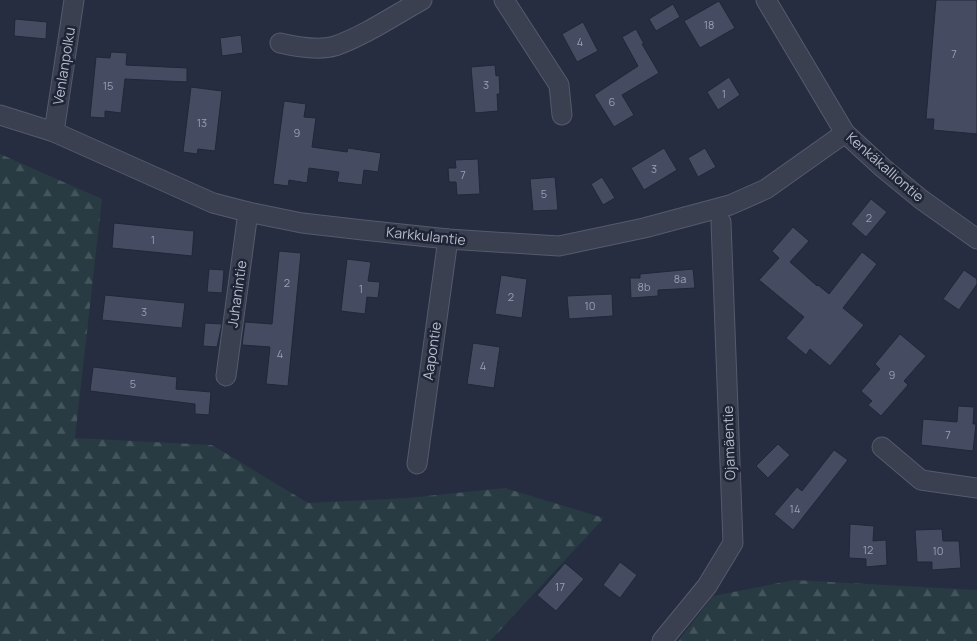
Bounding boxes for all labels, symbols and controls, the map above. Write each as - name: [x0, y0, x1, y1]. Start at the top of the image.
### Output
- house number: 18: [704, 17, 714, 32]
- street label: Venlanpolku: [48, 26, 79, 106]
- house number: 4: [577, 34, 583, 49]
- house number: 7: [951, 46, 957, 61]
- house number: 3: [483, 77, 489, 92]
- house number: 15: [103, 78, 113, 93]
- house number: 1: [722, 86, 726, 101]
- house number: 6: [609, 94, 616, 109]
- house number: 13: [197, 115, 207, 130]
- house number: 9: [294, 125, 301, 140]
- street label: Kenkäkalliontie: [843, 128, 928, 206]
- house number: 3: [651, 161, 657, 176]
- house number: 7: [460, 167, 466, 182]
- house number: 5: [541, 186, 547, 201]
- house number: 2: [866, 210, 872, 225]
- street label: Karkkulantie: [385, 222, 467, 249]
- house number: 1: [151, 232, 155, 247]
- street label: Juhanintie: [222, 259, 251, 329]
- house number: 8a: [674, 271, 686, 286]
- house number: 2: [284, 275, 290, 290]
- house number: 8b: [638, 279, 651, 294]
- house number: 1: [359, 281, 363, 296]
- house number: 2: [508, 289, 514, 304]
- house number: 10: [584, 298, 596, 313]
- house number: 3: [141, 304, 147, 319]
- street label: Aapontie: [418, 321, 445, 381]
- house number: 4: [277, 346, 283, 361]
- house number: 4: [480, 358, 486, 373]
- house number: 9: [889, 367, 896, 382]
- house number: 5: [130, 376, 136, 391]
- street label: Ojamäentie: [718, 405, 739, 481]
- house number: 7: [945, 427, 951, 442]
- house number: 14: [790, 501, 800, 516]
- house number: 12: [863, 542, 873, 557]
- house number: 10: [932, 543, 944, 558]
- house number: 17: [555, 579, 565, 594]

